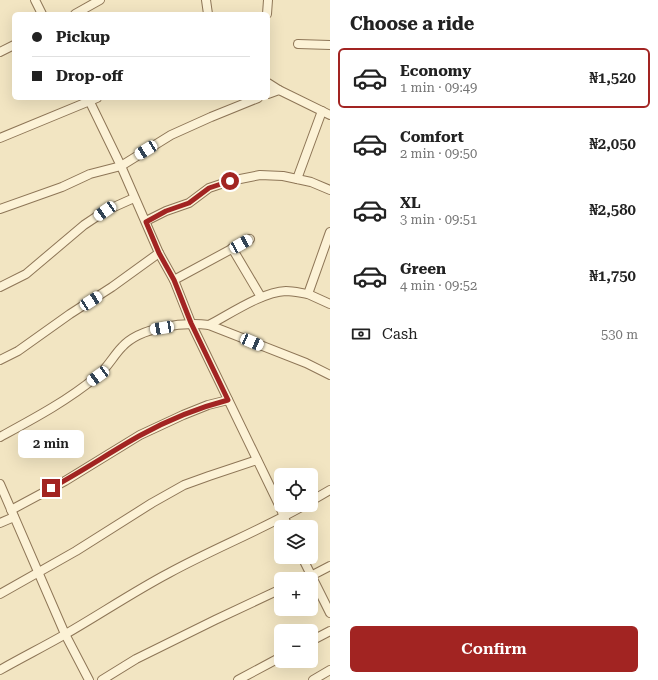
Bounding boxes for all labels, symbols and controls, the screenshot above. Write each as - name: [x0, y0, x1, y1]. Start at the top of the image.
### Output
- text: Choose a ride: [350, 13, 474, 34]
- text: Pickup: [56, 28, 110, 46]
- icon: car: [352, 60, 388, 96]
- text: Economy: [400, 62, 471, 80]
- text: Drop-off: [56, 67, 123, 85]
- text: ₦1,520: [589, 69, 636, 87]
- text: 1 min · 09:49: [400, 80, 477, 95]
- icon: car: [352, 126, 388, 162]
- text: Comfort: [400, 128, 464, 146]
- text: ₦2,050: [589, 135, 636, 153]
- car: [133, 139, 159, 161]
- text: 2 min · 09:50: [400, 146, 477, 161]
- route start: [221, 172, 239, 190]
- icon: car: [352, 192, 388, 228]
- text: XL: [400, 194, 421, 212]
- car: [92, 199, 118, 223]
- text: ₦2,580: [589, 201, 636, 219]
- text: 3 min · 09:51: [400, 212, 477, 227]
- car: [228, 233, 254, 255]
- icon: car: [352, 258, 388, 294]
- text: Green: [400, 260, 446, 278]
- text: ₦1,750: [589, 267, 636, 285]
- text: 4 min · 09:52: [400, 278, 477, 293]
- car: [78, 289, 104, 313]
- car: [149, 320, 175, 336]
- icon: cash: [350, 323, 372, 345]
- text: Cash: [382, 325, 418, 343]
- text: 530 m: [601, 327, 638, 342]
- car: [239, 332, 265, 352]
- car: [85, 364, 111, 388]
- callout: 2 min: [18, 430, 84, 458]
- text: 2 min: [33, 436, 69, 451]
- map controls: [274, 468, 318, 668]
- button: locate: [274, 468, 318, 512]
- route end: [42, 479, 60, 497]
- button: layers: [274, 520, 318, 564]
- button: +: [274, 572, 318, 616]
- button: −: [274, 624, 318, 668]
- button: Confirm: [350, 626, 638, 672]

